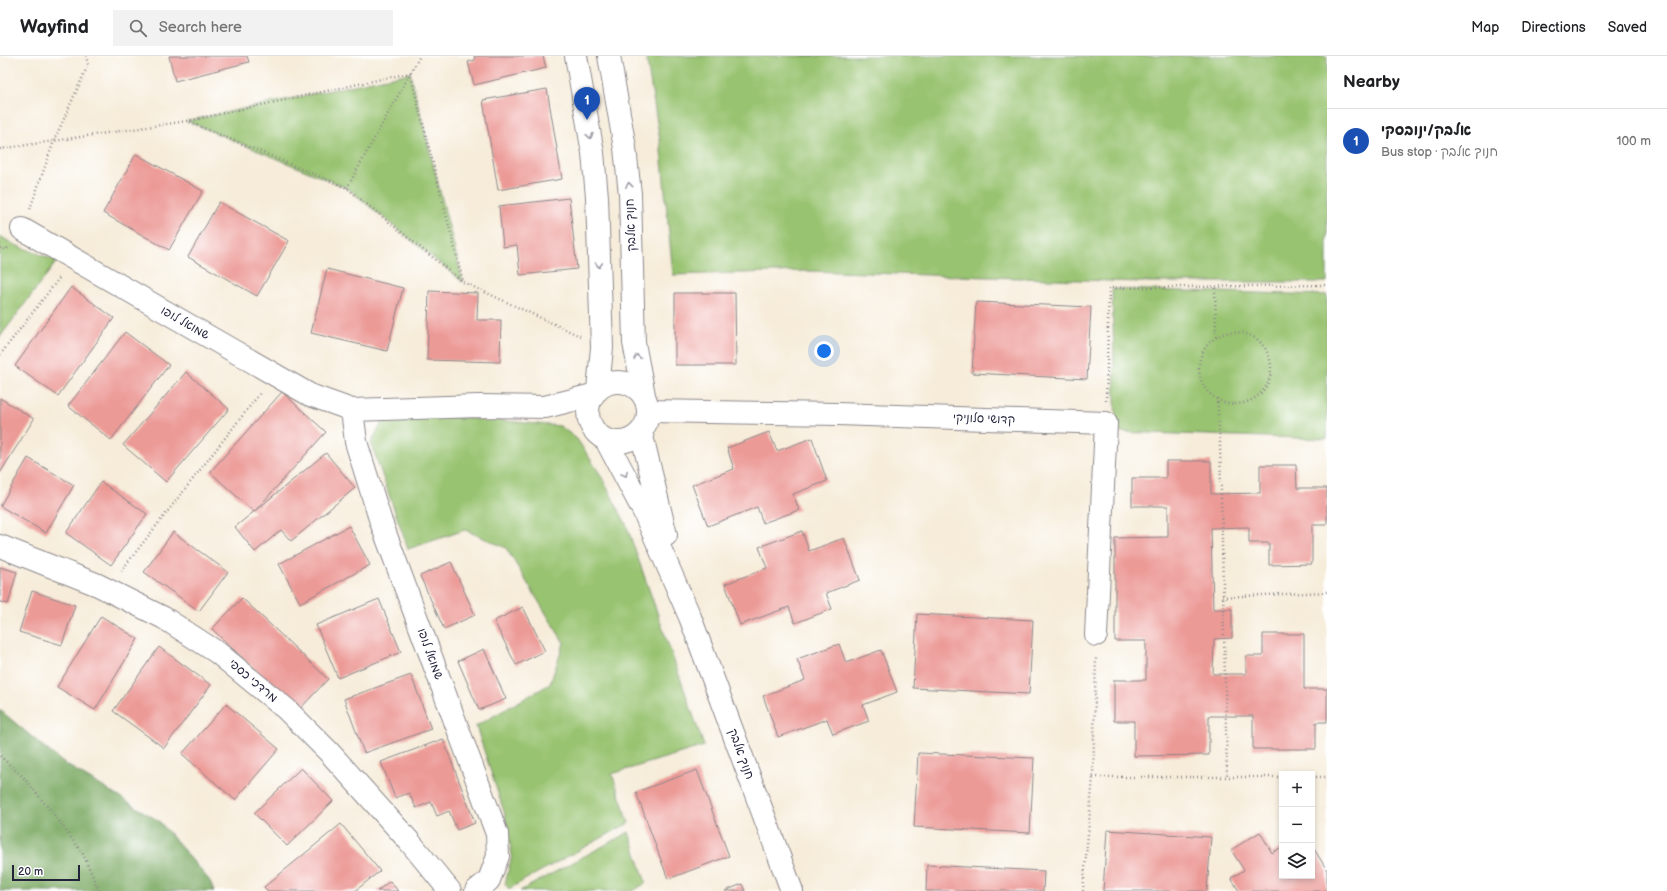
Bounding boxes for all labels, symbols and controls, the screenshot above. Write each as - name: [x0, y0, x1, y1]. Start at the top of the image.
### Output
- search box: [113, 10, 393, 46]
- text: Wayfind: [20, 16, 89, 39]
- icon: search: [127, 17, 149, 39]
- text: Search here: [159, 18, 242, 37]
- text: Map: [1471, 19, 1499, 36]
- text: Directions: [1521, 19, 1586, 36]
- text: Saved: [1608, 19, 1647, 36]
- text: Nearby: [1343, 72, 1400, 92]
- pin: 1: [574, 87, 600, 120]
- text: אלבק/ינובסקי: [1381, 121, 1472, 140]
- one-way arrow: [585, 133, 593, 139]
- text: 1: [1353, 133, 1359, 149]
- text: 100 m: [1616, 133, 1651, 149]
- text: Bus stop · חנוך אלבק: [1381, 144, 1498, 160]
- one-way arrow: [624, 182, 633, 188]
- street label: חנוך אלבק: [623, 198, 639, 252]
- one-way arrow: [595, 262, 604, 268]
- street label: שמואל לופו: [158, 303, 213, 343]
- your location: [814, 341, 834, 361]
- one-way arrow: [633, 354, 641, 360]
- street label: קדושי סלוניקי: [953, 410, 1016, 428]
- one-way arrow: [620, 470, 627, 477]
- street label: שמואל לופו: [414, 626, 446, 682]
- street label: מרדכי כספי: [225, 656, 281, 706]
- street label: חנוך אלבק: [725, 726, 757, 782]
- map controls: [1279, 771, 1315, 879]
- button: +: [1279, 771, 1315, 807]
- button: −: [1279, 807, 1315, 843]
- button: layers: [1279, 843, 1315, 879]
- scale bar: [12, 863, 80, 882]
- text: 20 m: [18, 865, 43, 878]

